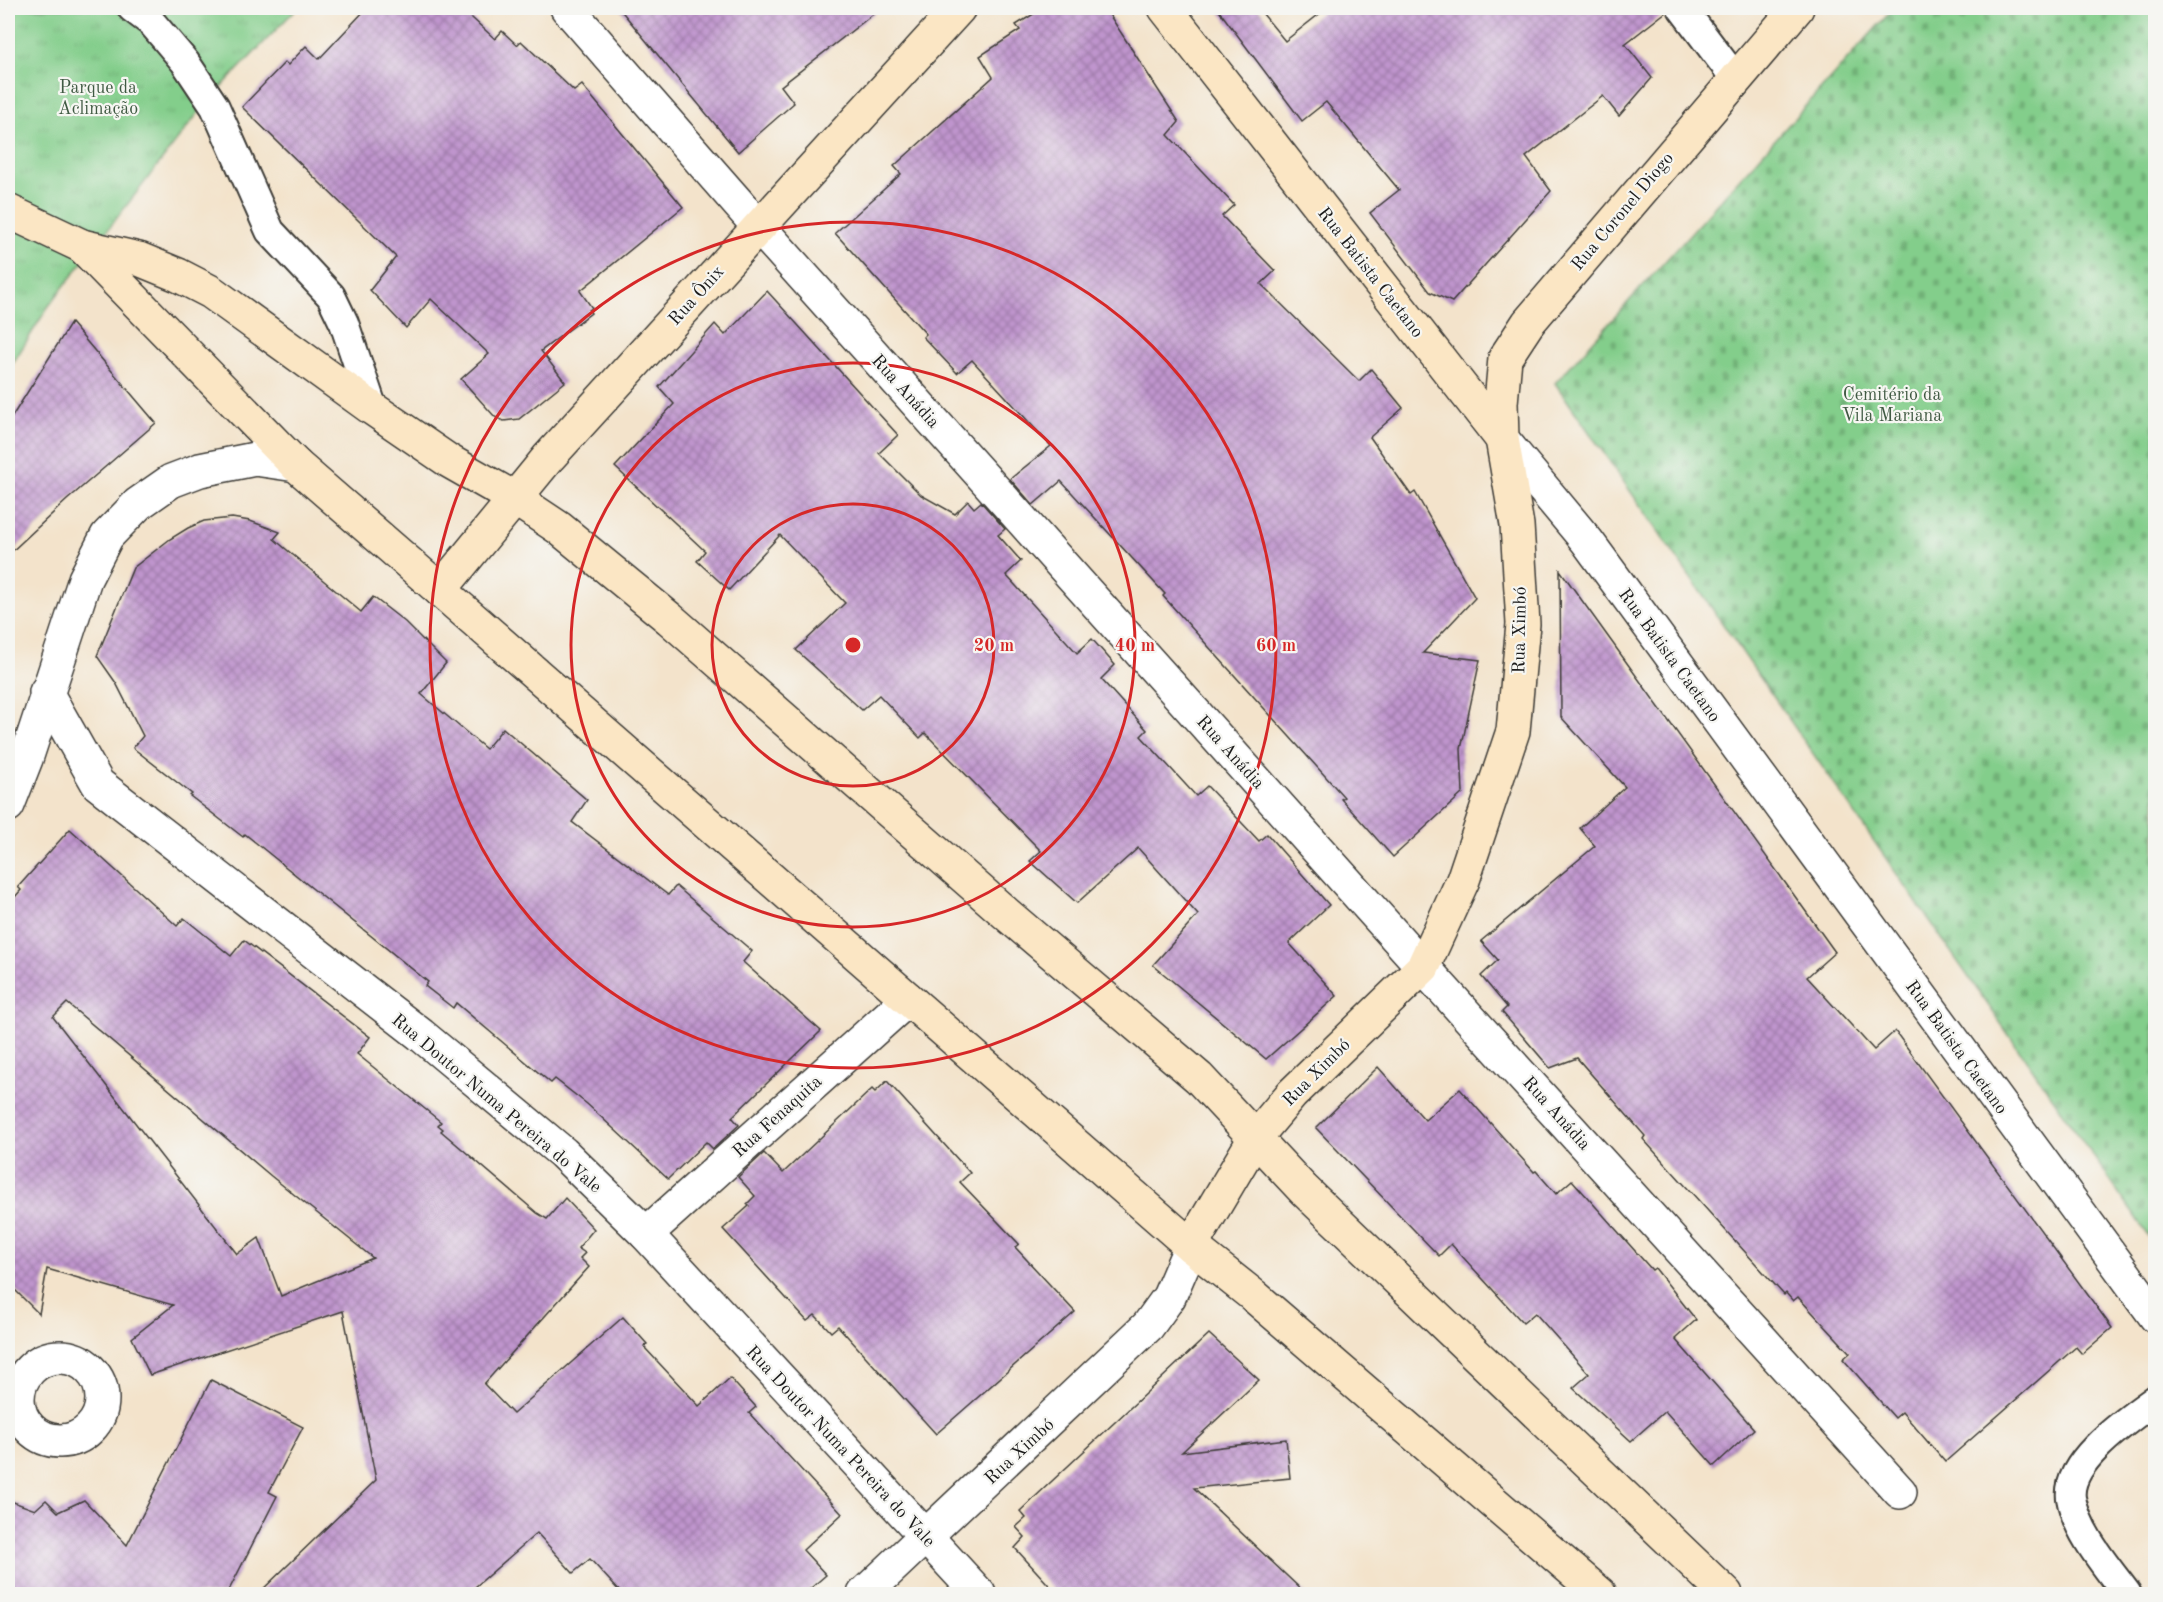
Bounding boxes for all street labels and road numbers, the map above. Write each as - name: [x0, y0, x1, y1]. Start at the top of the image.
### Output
- street label: Rua Coronel Diogo: [1568, 149, 1677, 274]
- street label: Rua Batista Caetano: [1314, 204, 1427, 341]
- street label: Rua Ônix: [663, 260, 728, 329]
- street label: Rua Anádia: [868, 351, 943, 432]
- street label: Rua Ximbó: [1510, 586, 1530, 674]
- street label: Rua Batista Caetano: [1615, 586, 1724, 726]
- street label: Rua Anádia: [1193, 712, 1268, 793]
- street label: Rua Batista Caetano: [1902, 978, 2011, 1118]
- street label: Rua Doutor Numa Pereira do Vale: [388, 1011, 605, 1197]
- street label: Rua Ximbó: [1280, 1035, 1354, 1110]
- street label: Rua Fenaquita: [730, 1072, 826, 1161]
- street label: Rua Anádia: [1519, 1073, 1594, 1154]
- street label: Rua Doutor Numa Pereira do Vale: [742, 1343, 938, 1551]
- street label: Rua Ximbó: [982, 1415, 1058, 1488]

